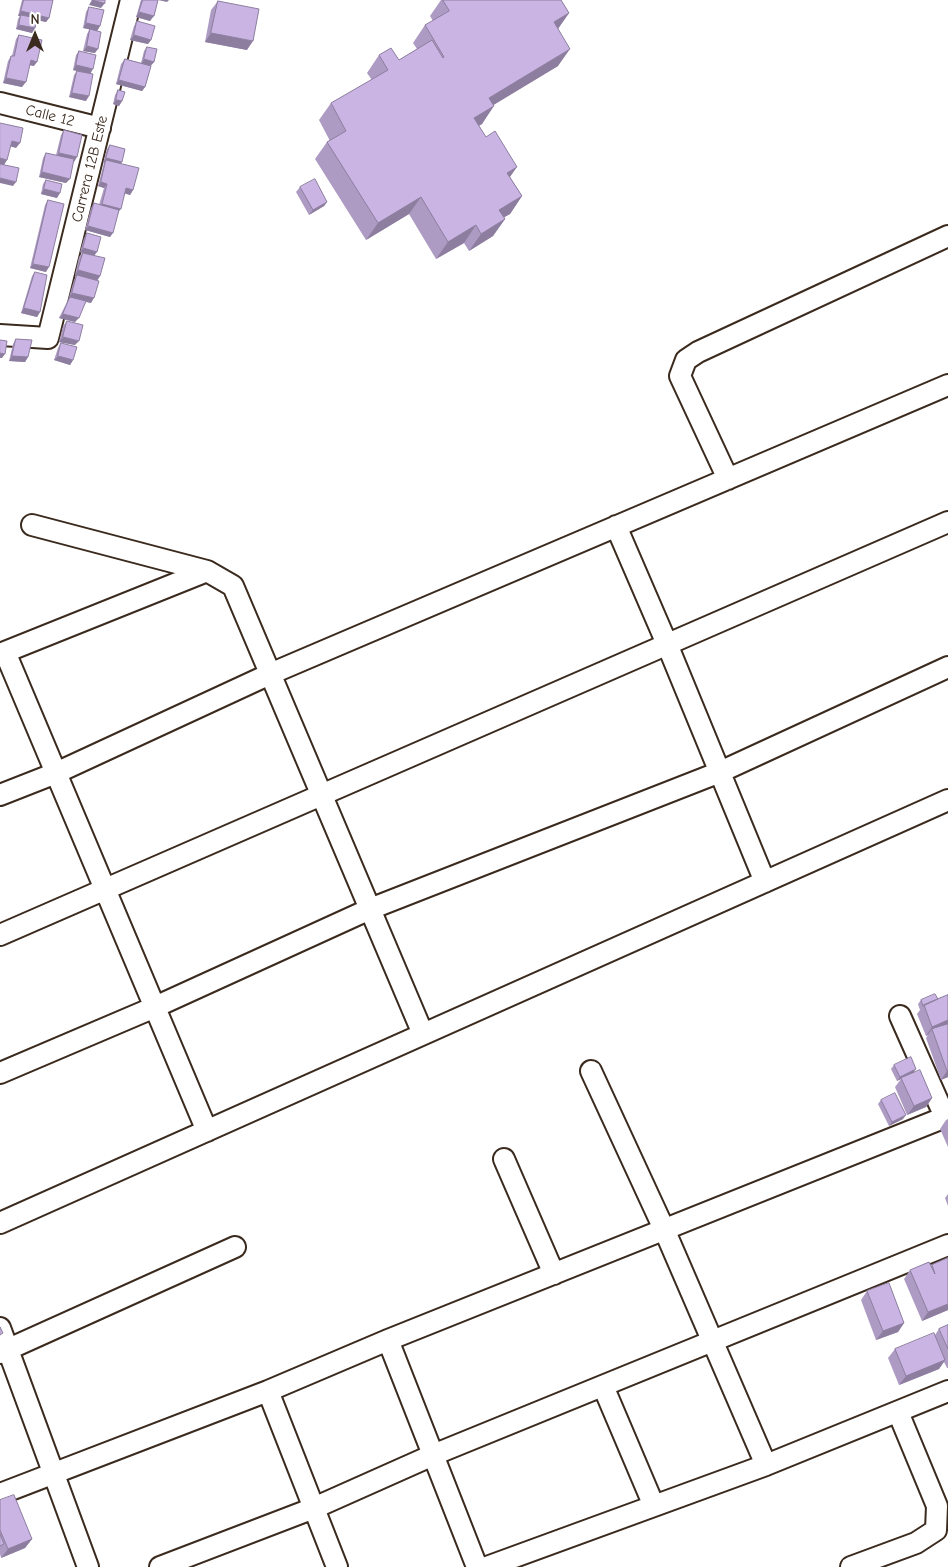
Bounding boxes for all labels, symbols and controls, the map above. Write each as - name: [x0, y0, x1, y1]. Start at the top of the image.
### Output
- north arrow: [10, 10, 60, 60]
- text: N: [30, 11, 40, 28]
- street label: Calle 12: [24, 101, 76, 131]
- street label: Carrera 12B Este: [68, 114, 112, 224]

